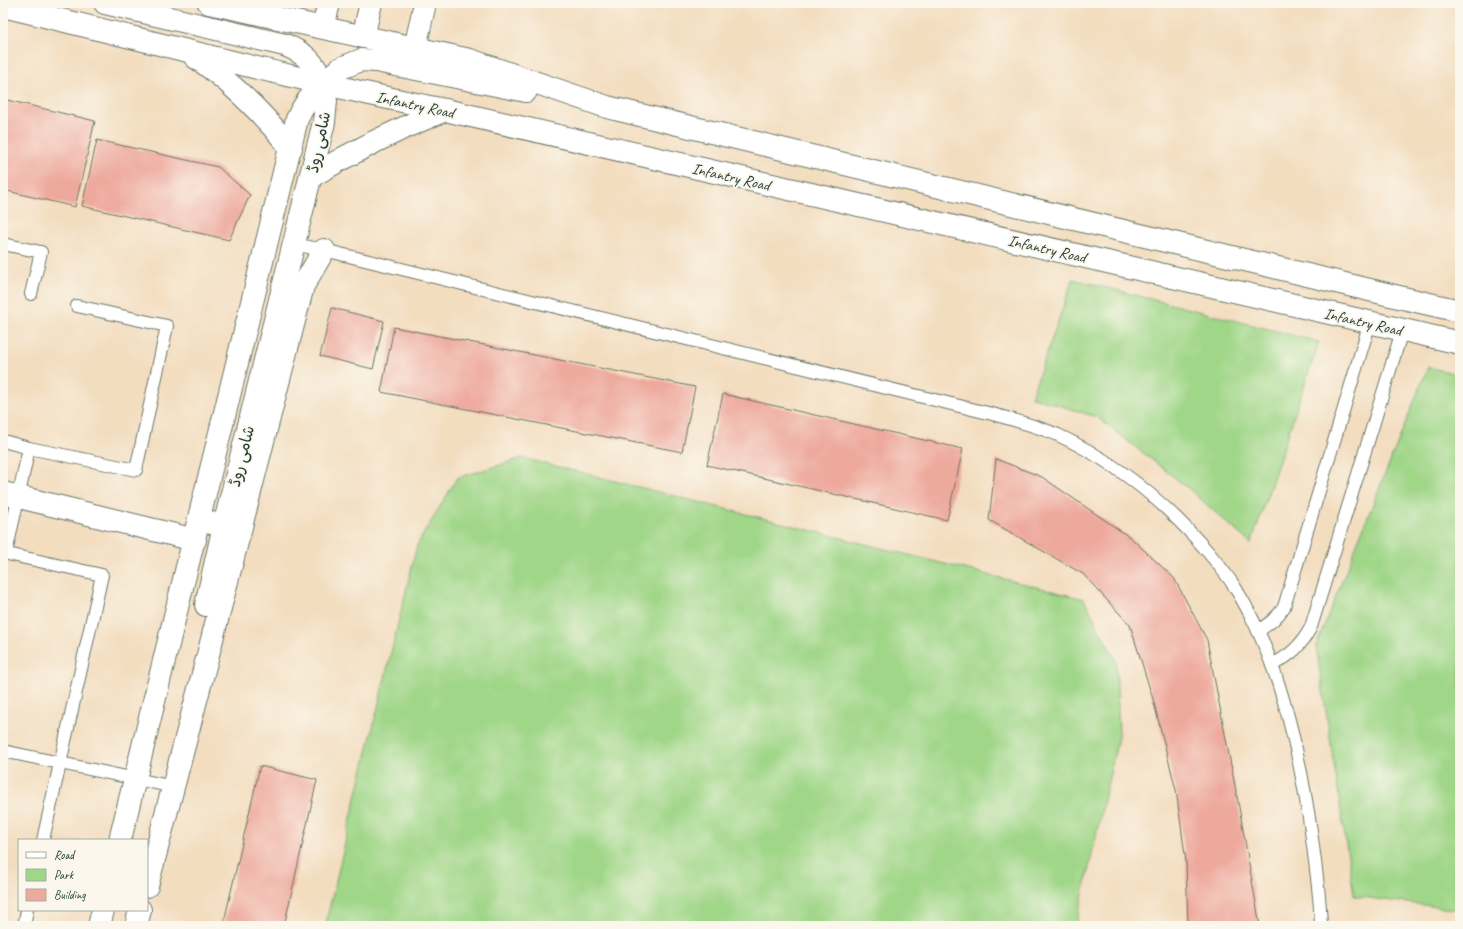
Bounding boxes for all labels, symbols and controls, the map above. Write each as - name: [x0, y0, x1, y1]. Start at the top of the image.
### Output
- street label: Infantry Road: [374, 87, 458, 124]
- street label: شامی روڈ: [303, 110, 335, 175]
- street label: Infantry Road: [690, 158, 774, 196]
- street label: Infantry Road: [1006, 230, 1090, 268]
- street label: Infantry Road: [1322, 303, 1406, 341]
- street label: شامی روڈ: [225, 424, 259, 489]
- legend: [18, 839, 148, 911]
- text: Road: [54, 847, 76, 863]
- text: Park: [54, 867, 75, 883]
- text: Building: [54, 887, 86, 903]

